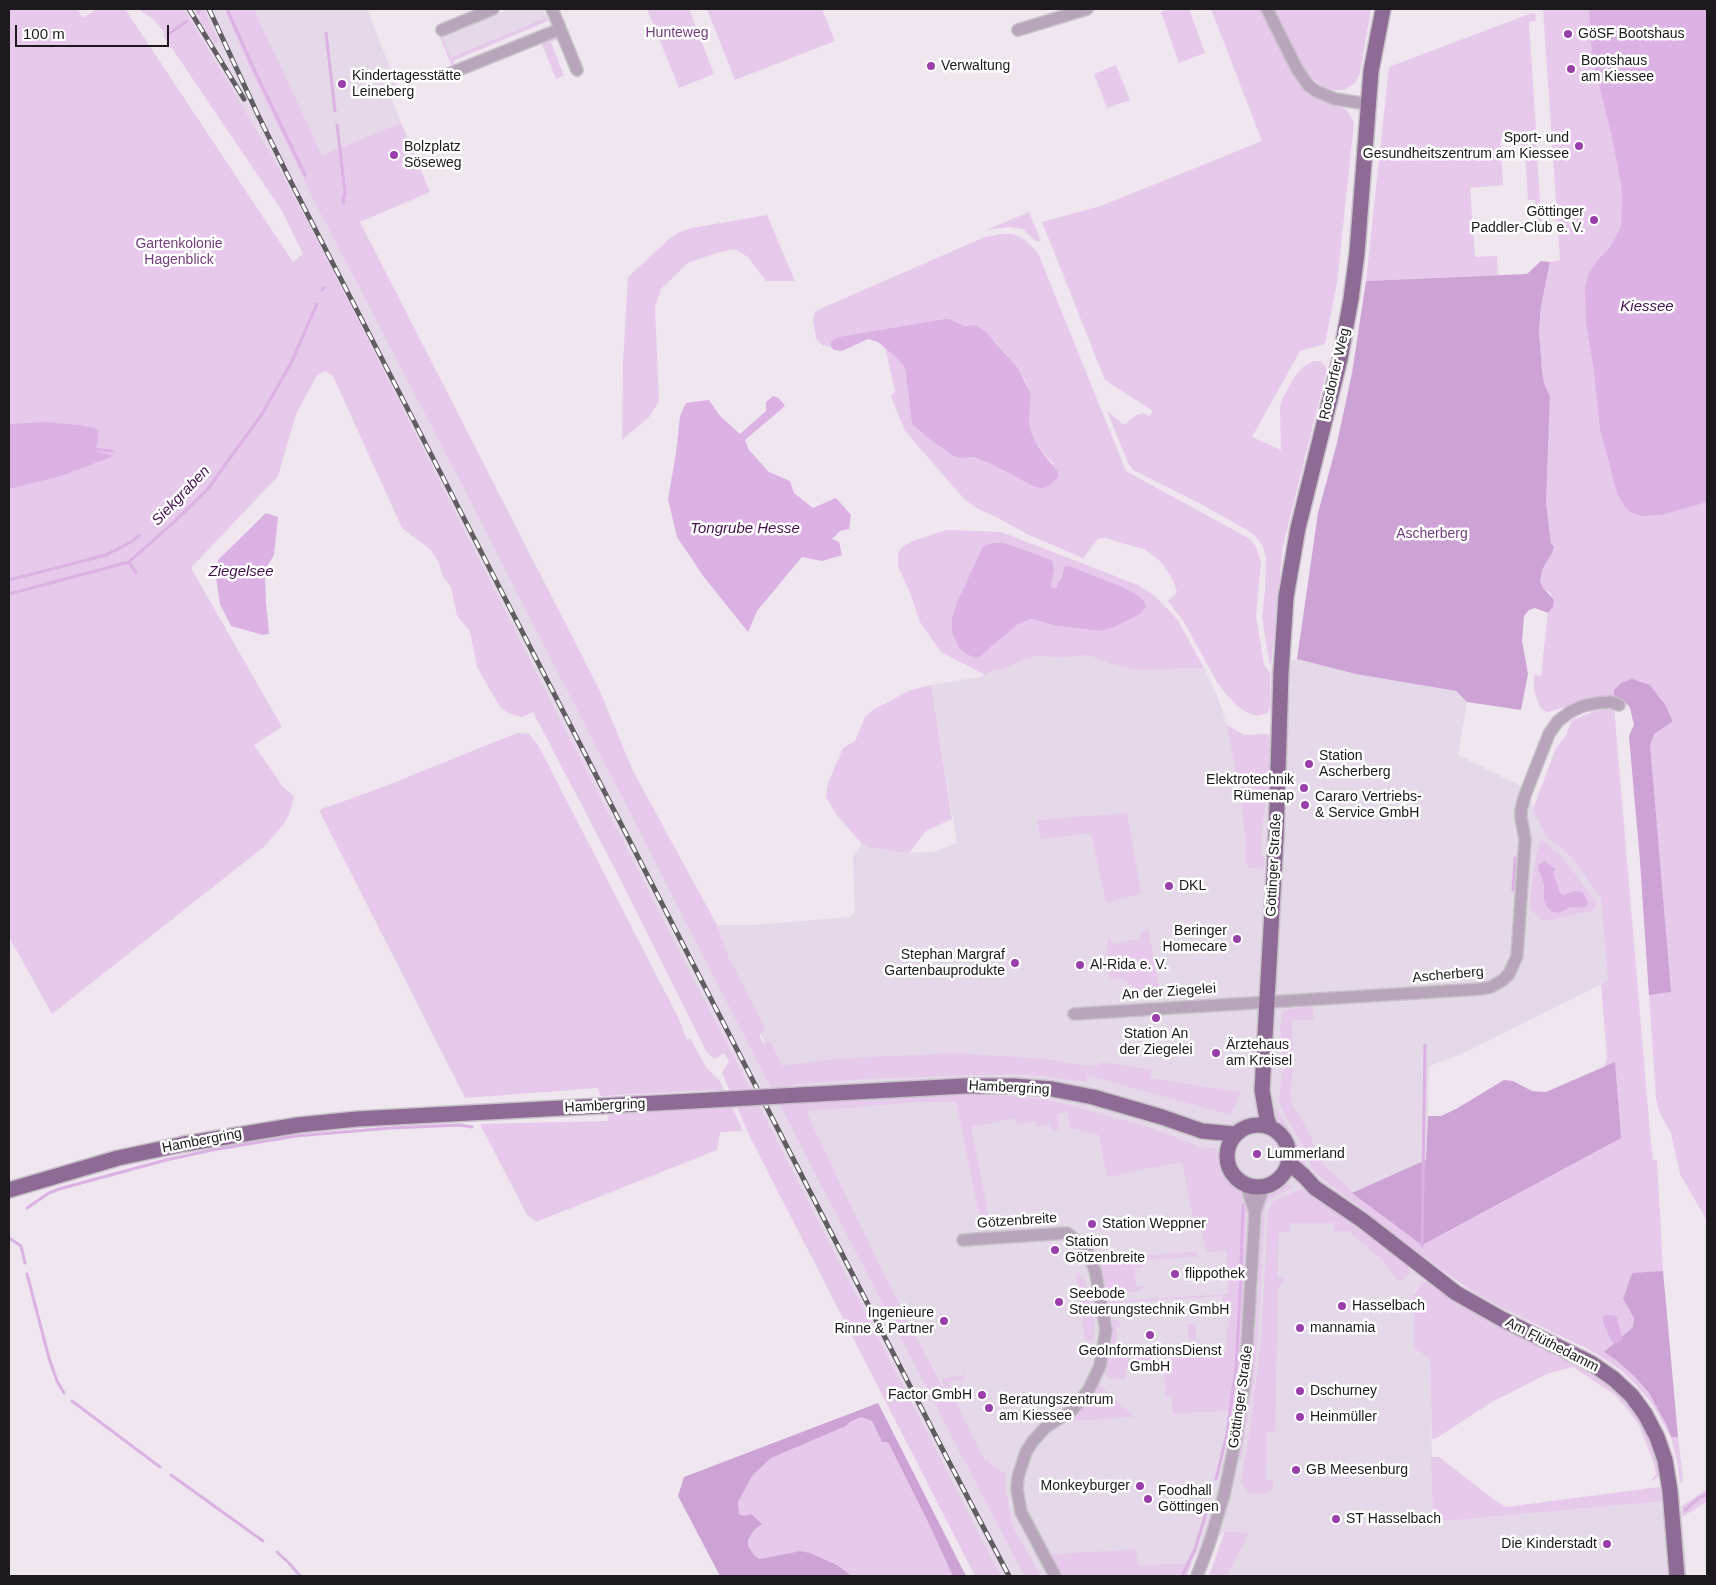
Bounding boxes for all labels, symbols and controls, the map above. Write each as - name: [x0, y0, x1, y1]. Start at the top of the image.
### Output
- scale bar: [18, 15, 171, 47]
- text: 100 m: [23, 25, 65, 42]
- park label: Hunteweg: [645, 25, 709, 41]
- place label: GöSF Bootshaus: [1578, 26, 1685, 42]
- marker: GöSF Bootshaus: [1562, 28, 1574, 40]
- place label: Bootshaus am Kiessee: [1581, 53, 1654, 85]
- place label: Verwaltung: [941, 58, 1010, 74]
- marker: Verwaltung: [925, 60, 937, 72]
- marker: Bootshaus am Kiessee: [1565, 63, 1577, 75]
- place label: Kindertagesstätte Leineberg: [352, 68, 461, 100]
- marker: Kindertagesstätte Leineberg: [336, 78, 348, 90]
- place label: Sport- und Gesundheitszentrum am Kiessee: [1363, 130, 1569, 162]
- place label: Bolzplatz Söseweg: [404, 139, 462, 172]
- marker: Sport- und Gesundheitszentrum am Kiessee: [1573, 140, 1585, 152]
- marker: Bolzplatz Söseweg: [388, 149, 400, 161]
- place label: Göttinger Paddler-Club e. V.: [1471, 204, 1584, 236]
- marker: Göttinger Paddler-Club e. V.: [1588, 214, 1600, 226]
- park label: Gartenkolonie Hagenblick: [135, 236, 223, 268]
- water label: Kiessee: [1620, 298, 1674, 316]
- street label: Rosdorfer Weg: [1316, 326, 1354, 422]
- water label: Siekgraben: [148, 462, 214, 530]
- water label: Tongrube Hesse: [690, 520, 800, 538]
- park label: Ascherberg: [1396, 526, 1468, 542]
- water label: Ziegelsee: [208, 563, 274, 581]
- place label: Station Ascherberg: [1319, 748, 1391, 780]
- marker: Station Ascherberg: [1303, 758, 1315, 770]
- place label: Elektrotechnik Rümenap: [1206, 772, 1294, 804]
- marker: Elektrotechnik Rümenap: [1298, 782, 1310, 794]
- place label: Cararo Vertriebs- & Service GmbH: [1315, 789, 1422, 822]
- marker: Cararo Vertriebs- & Service GmbH: [1299, 799, 1311, 811]
- street label: Göttinger Straße: [1263, 813, 1285, 917]
- place label: DKL: [1179, 878, 1206, 894]
- marker: DKL: [1163, 880, 1175, 892]
- place label: Beringer Homecare: [1162, 923, 1227, 956]
- marker: Beringer Homecare: [1231, 933, 1243, 945]
- place label: Stephan Margraf Gartenbauprodukte: [884, 947, 1005, 980]
- marker: Stephan Margraf Gartenbauprodukte: [1009, 957, 1021, 969]
- place label: Al-Rida e. V.: [1090, 957, 1167, 973]
- marker: Al-Rida e. V.: [1074, 959, 1086, 971]
- street label: Ascherberg: [1412, 964, 1484, 986]
- street label: An der Ziegelei: [1121, 980, 1217, 1004]
- marker: Station An der Ziegelei: [1150, 1012, 1162, 1024]
- place label: Station An der Ziegelei: [1119, 1026, 1193, 1058]
- place label: Ärztehaus am Kreisel: [1226, 1037, 1292, 1070]
- marker: Ärztehaus am Kreisel: [1210, 1047, 1222, 1059]
- street label: Hambergring: [968, 1077, 1050, 1099]
- street label: Hambergring: [564, 1095, 646, 1117]
- street label: Hambergring: [161, 1125, 243, 1157]
- place label: Lummerland: [1267, 1146, 1345, 1162]
- marker: Lummerland: [1251, 1148, 1263, 1160]
- street label: Götzenbreite: [976, 1210, 1058, 1232]
- place label: Station Weppner: [1102, 1216, 1206, 1232]
- marker: Station Weppner: [1086, 1218, 1098, 1230]
- place label: Station Götzenbreite: [1065, 1234, 1145, 1266]
- marker: Station Götzenbreite: [1049, 1244, 1061, 1256]
- place label: flippothek: [1185, 1266, 1245, 1282]
- marker: flippothek: [1169, 1268, 1181, 1280]
- place label: Seebode Steuerungstechnik GmbH: [1069, 1286, 1229, 1318]
- marker: Seebode Steuerungstechnik GmbH: [1053, 1296, 1065, 1308]
- place label: Hasselbach: [1352, 1298, 1425, 1314]
- marker: Hasselbach: [1336, 1300, 1348, 1312]
- place label: Ingenieure Rinne & Partner: [834, 1305, 934, 1338]
- street label: Am Flüthedamm: [1502, 1314, 1602, 1376]
- marker: Ingenieure Rinne & Partner: [938, 1315, 950, 1327]
- place label: mannamia: [1310, 1320, 1375, 1336]
- marker: mannamia: [1294, 1322, 1306, 1334]
- marker: GeoInformationsDienst GmbH: [1144, 1329, 1156, 1341]
- place label: GeoInformationsDienst GmbH: [1078, 1343, 1222, 1375]
- street label: Göttinger Straße: [1225, 1345, 1257, 1449]
- place label: Dschurney: [1310, 1383, 1377, 1399]
- marker: Dschurney: [1294, 1385, 1306, 1397]
- place label: Factor GmbH: [888, 1387, 972, 1403]
- marker: Factor GmbH: [976, 1389, 988, 1401]
- place label: Beratungszentrum am Kiessee: [999, 1392, 1113, 1424]
- marker: Beratungszentrum am Kiessee: [983, 1402, 995, 1414]
- place label: Heinmüller: [1310, 1409, 1377, 1425]
- marker: Heinmüller: [1294, 1411, 1306, 1423]
- place label: GB Meesenburg: [1306, 1462, 1408, 1478]
- marker: GB Meesenburg: [1290, 1464, 1302, 1476]
- place label: Monkeyburger: [1041, 1478, 1130, 1494]
- marker: Monkeyburger: [1134, 1480, 1146, 1492]
- place label: Foodhall Göttingen: [1158, 1483, 1219, 1515]
- marker: Foodhall Göttingen: [1142, 1493, 1154, 1505]
- place label: ST Hasselbach: [1346, 1511, 1441, 1527]
- marker: ST Hasselbach: [1330, 1513, 1342, 1525]
- place label: Die Kinderstadt: [1501, 1536, 1597, 1552]
- marker: Die Kinderstadt: [1601, 1538, 1613, 1550]

